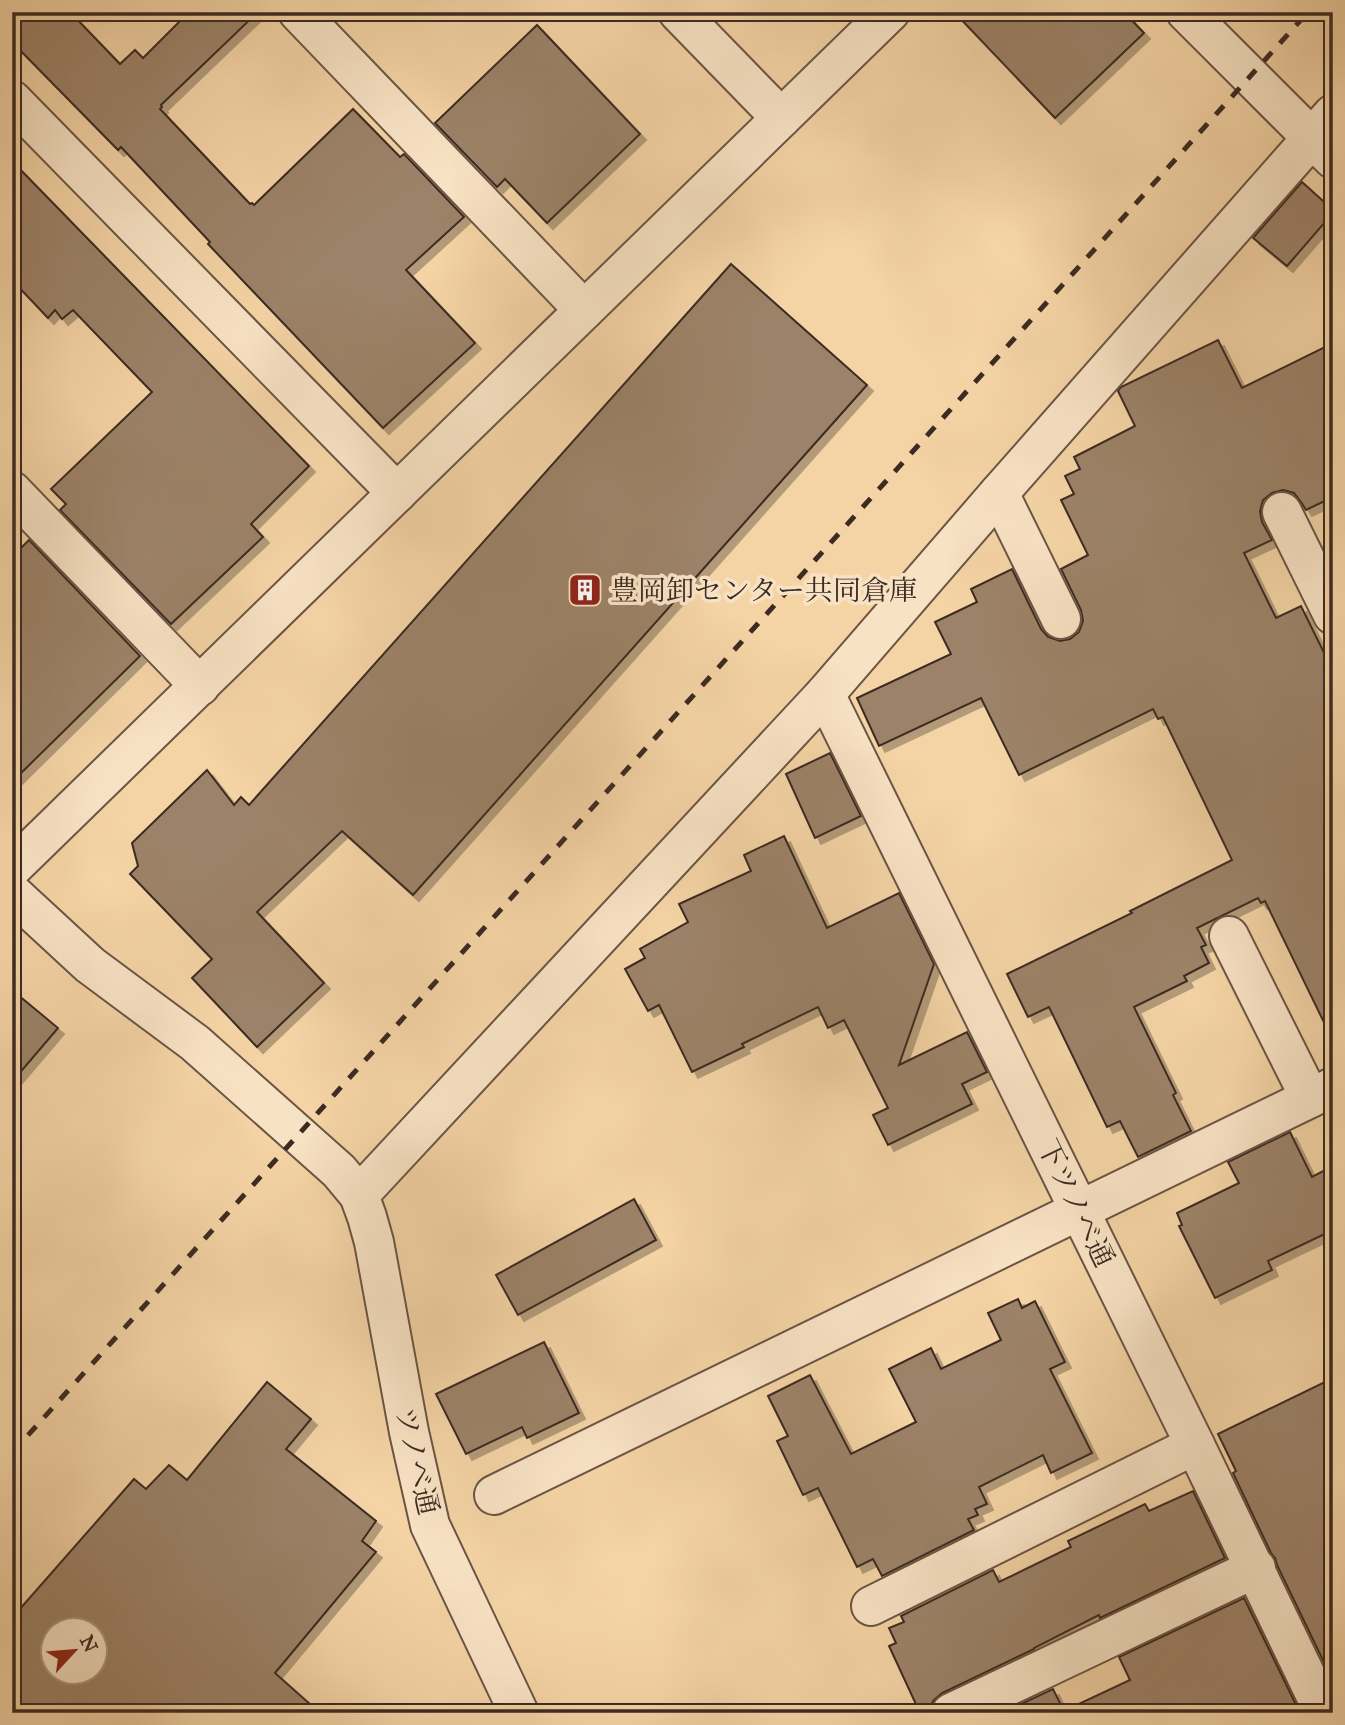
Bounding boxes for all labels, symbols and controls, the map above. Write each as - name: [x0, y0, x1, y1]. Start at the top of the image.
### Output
- building icon: 豊岡卸センター共同倉庫: [566, 571, 604, 609]
- place label: 豊岡卸センター共同倉庫: [610, 573, 917, 608]
- street label: 下ツノベ通: [1030, 1133, 1122, 1273]
- street label: ツノベ通: [388, 1404, 446, 1518]
- north arrow: [38, 1616, 108, 1686]
- text: N: [75, 1631, 103, 1656]

